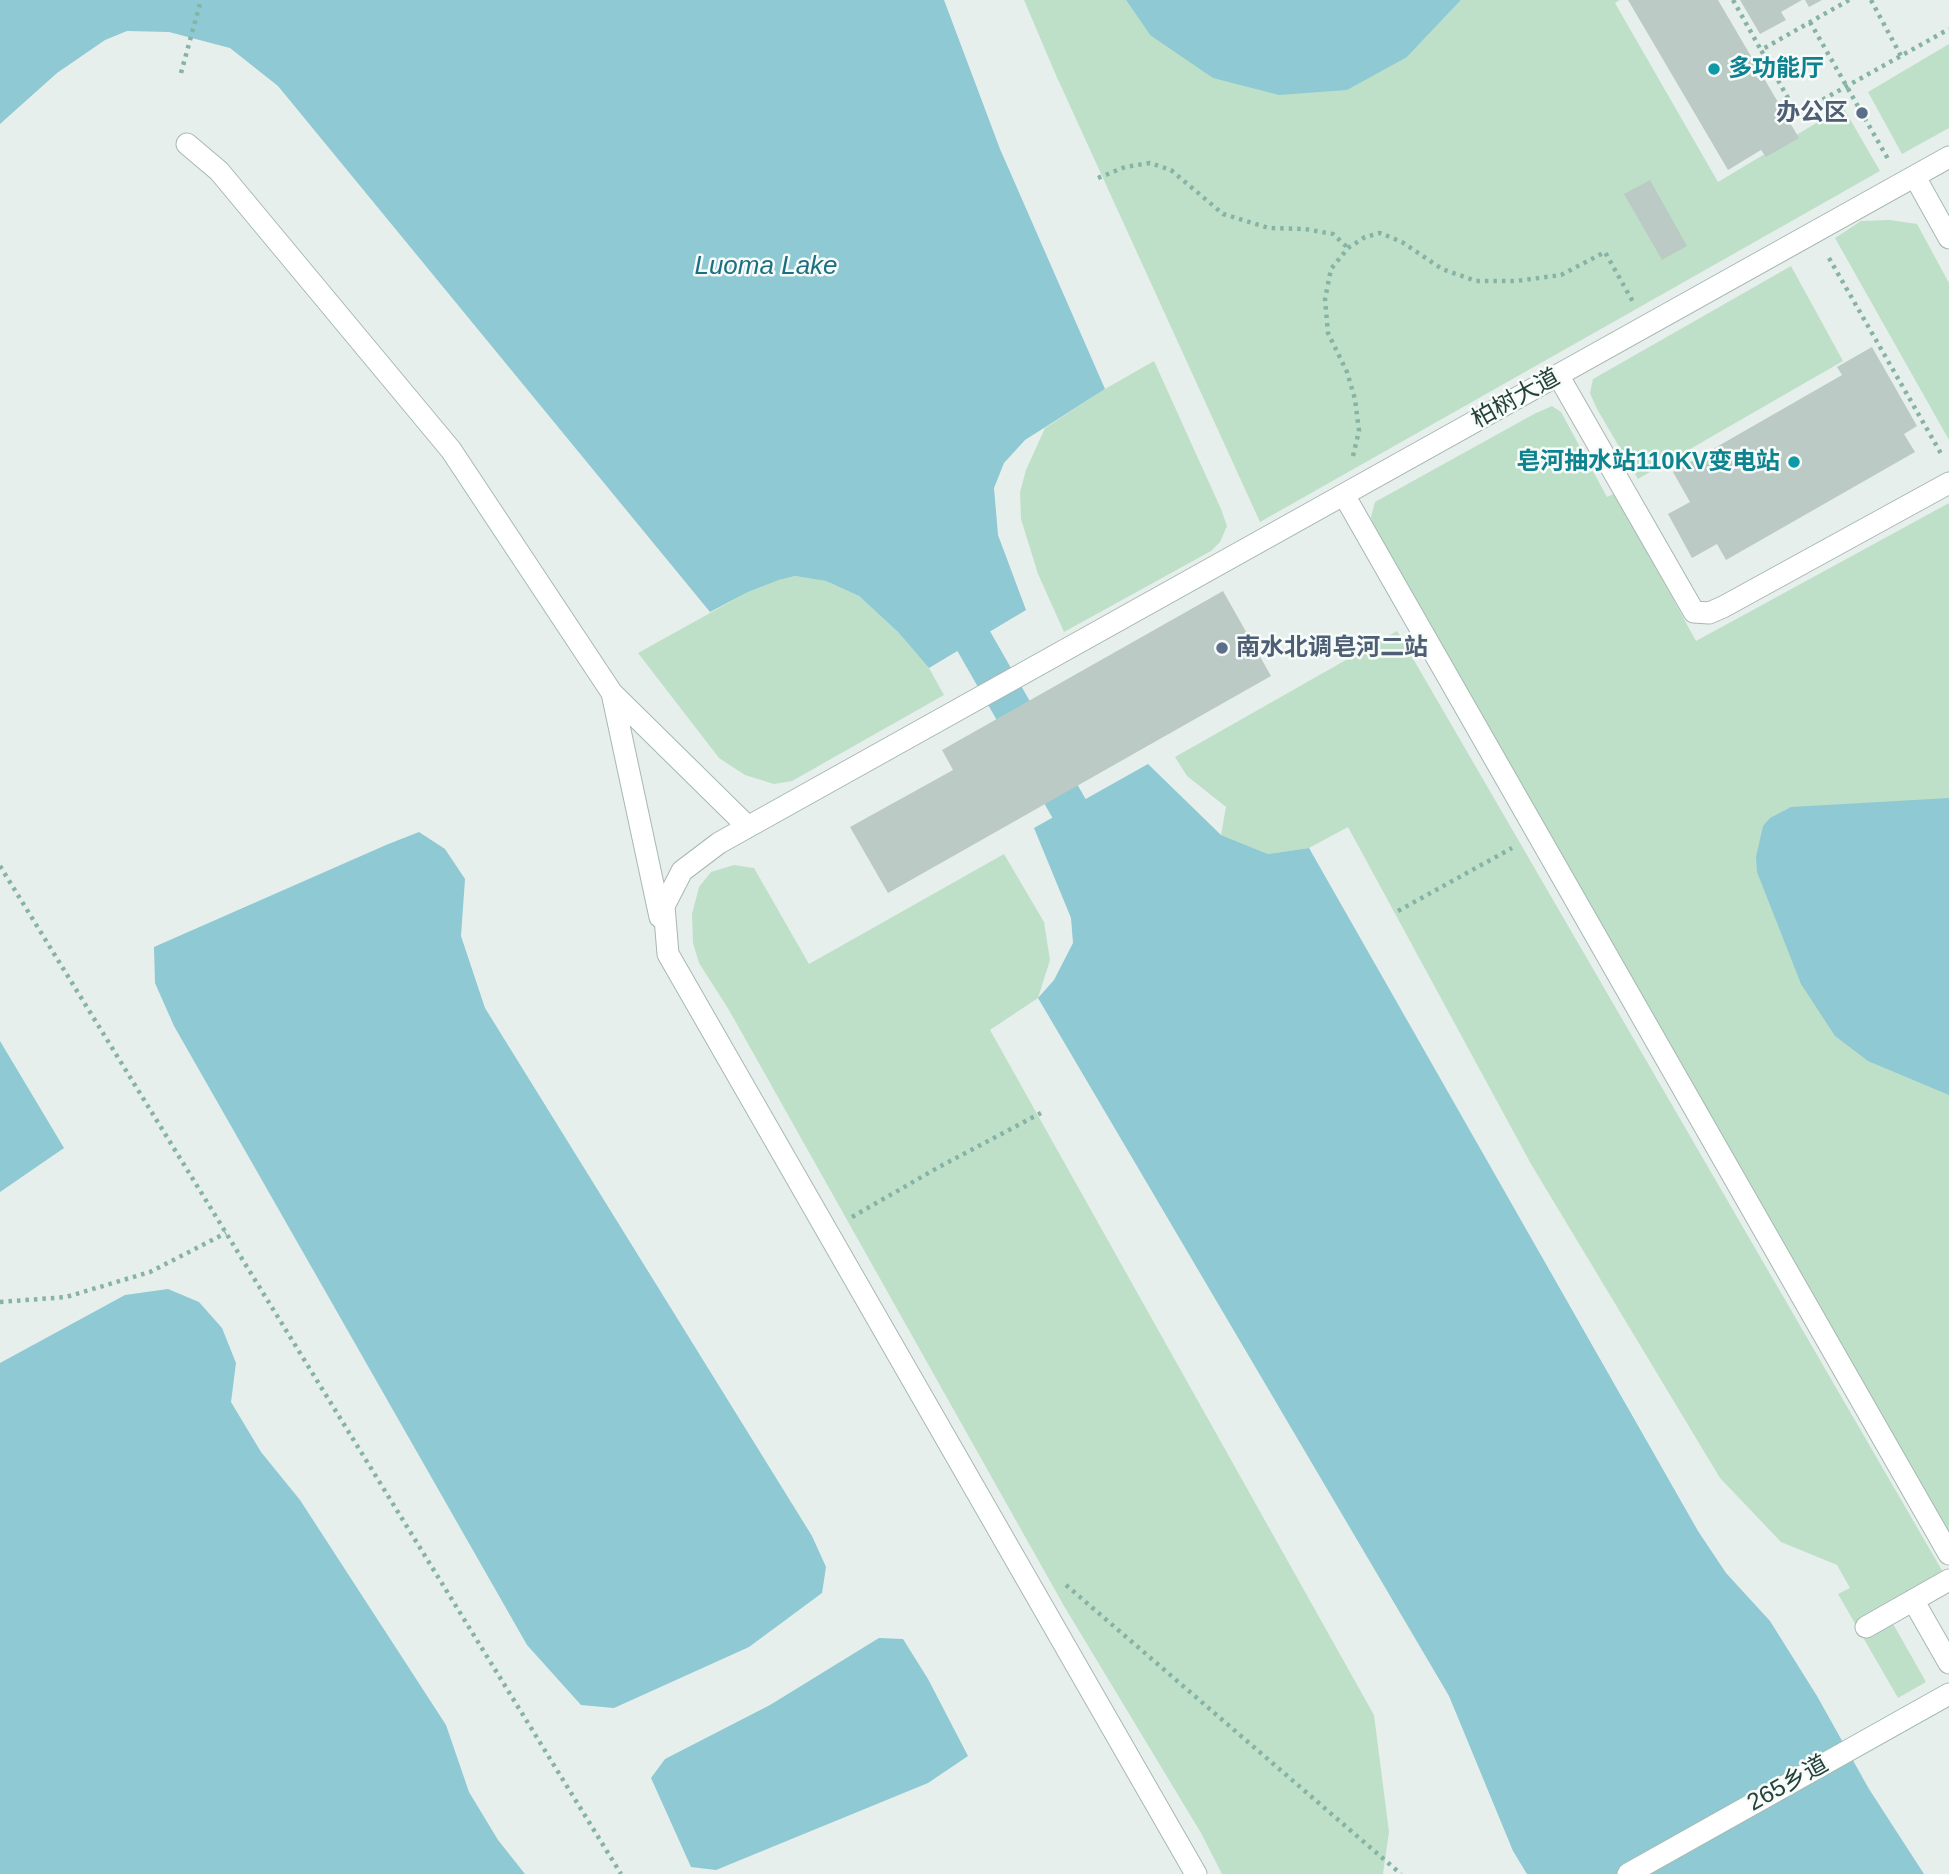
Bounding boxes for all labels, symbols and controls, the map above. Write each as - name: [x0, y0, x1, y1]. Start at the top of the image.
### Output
- place label: 多功能厅: [1728, 55, 1824, 83]
- marker: 多功能厅: [1706, 61, 1722, 77]
- place label: 办公区: [1776, 99, 1848, 127]
- marker: 办公区: [1854, 105, 1870, 121]
- water label: Luoma Lake: [694, 251, 838, 283]
- street label: 柏树大道: [1467, 363, 1565, 435]
- place label: 皂河抽水站110KV变电站: [1516, 448, 1780, 476]
- marker: 皂河抽水站110KV变电站: [1786, 454, 1802, 470]
- place label: 南水北调皂河二站: [1236, 634, 1428, 662]
- marker: 南水北调皂河二站: [1214, 640, 1230, 656]
- street label: 265乡道: [1743, 1750, 1833, 1818]

